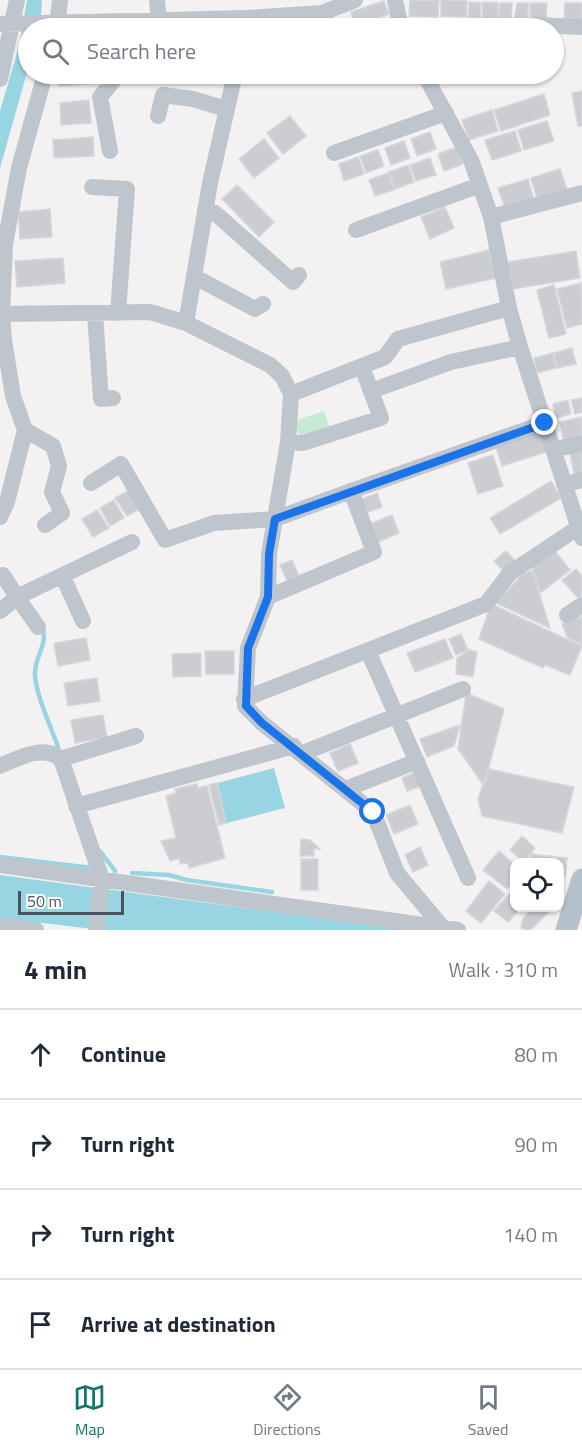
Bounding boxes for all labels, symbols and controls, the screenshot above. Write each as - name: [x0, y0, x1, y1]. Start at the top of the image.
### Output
- search box: [18, 18, 564, 84]
- text: Search here: [87, 34, 196, 68]
- icon: search: [39, 35, 72, 68]
- route end: [531, 409, 557, 435]
- route start: [359, 798, 385, 824]
- map controls: [510, 858, 564, 912]
- button: locate: [510, 858, 564, 912]
- scale bar: [18, 888, 124, 916]
- text: 50 m: [27, 889, 62, 913]
- text: 4 min: [24, 950, 87, 989]
- text: Walk · 310 m: [449, 954, 558, 985]
- text: Continue: [81, 1037, 166, 1071]
- icon: ahead: [24, 1038, 57, 1071]
- text: 80 m: [514, 1039, 558, 1070]
- text: Turn right: [81, 1127, 175, 1161]
- icon: right: [24, 1128, 57, 1161]
- text: 90 m: [514, 1129, 558, 1160]
- text: Turn right: [81, 1217, 175, 1251]
- icon: right: [24, 1218, 57, 1251]
- text: 140 m: [503, 1219, 558, 1250]
- text: Arrive at destination: [81, 1307, 276, 1341]
- icon: arrive: [24, 1308, 57, 1341]
- tab: Map: [73, 1381, 106, 1441]
- tab: Directions: [253, 1381, 321, 1441]
- tab: Saved: [468, 1381, 509, 1441]

